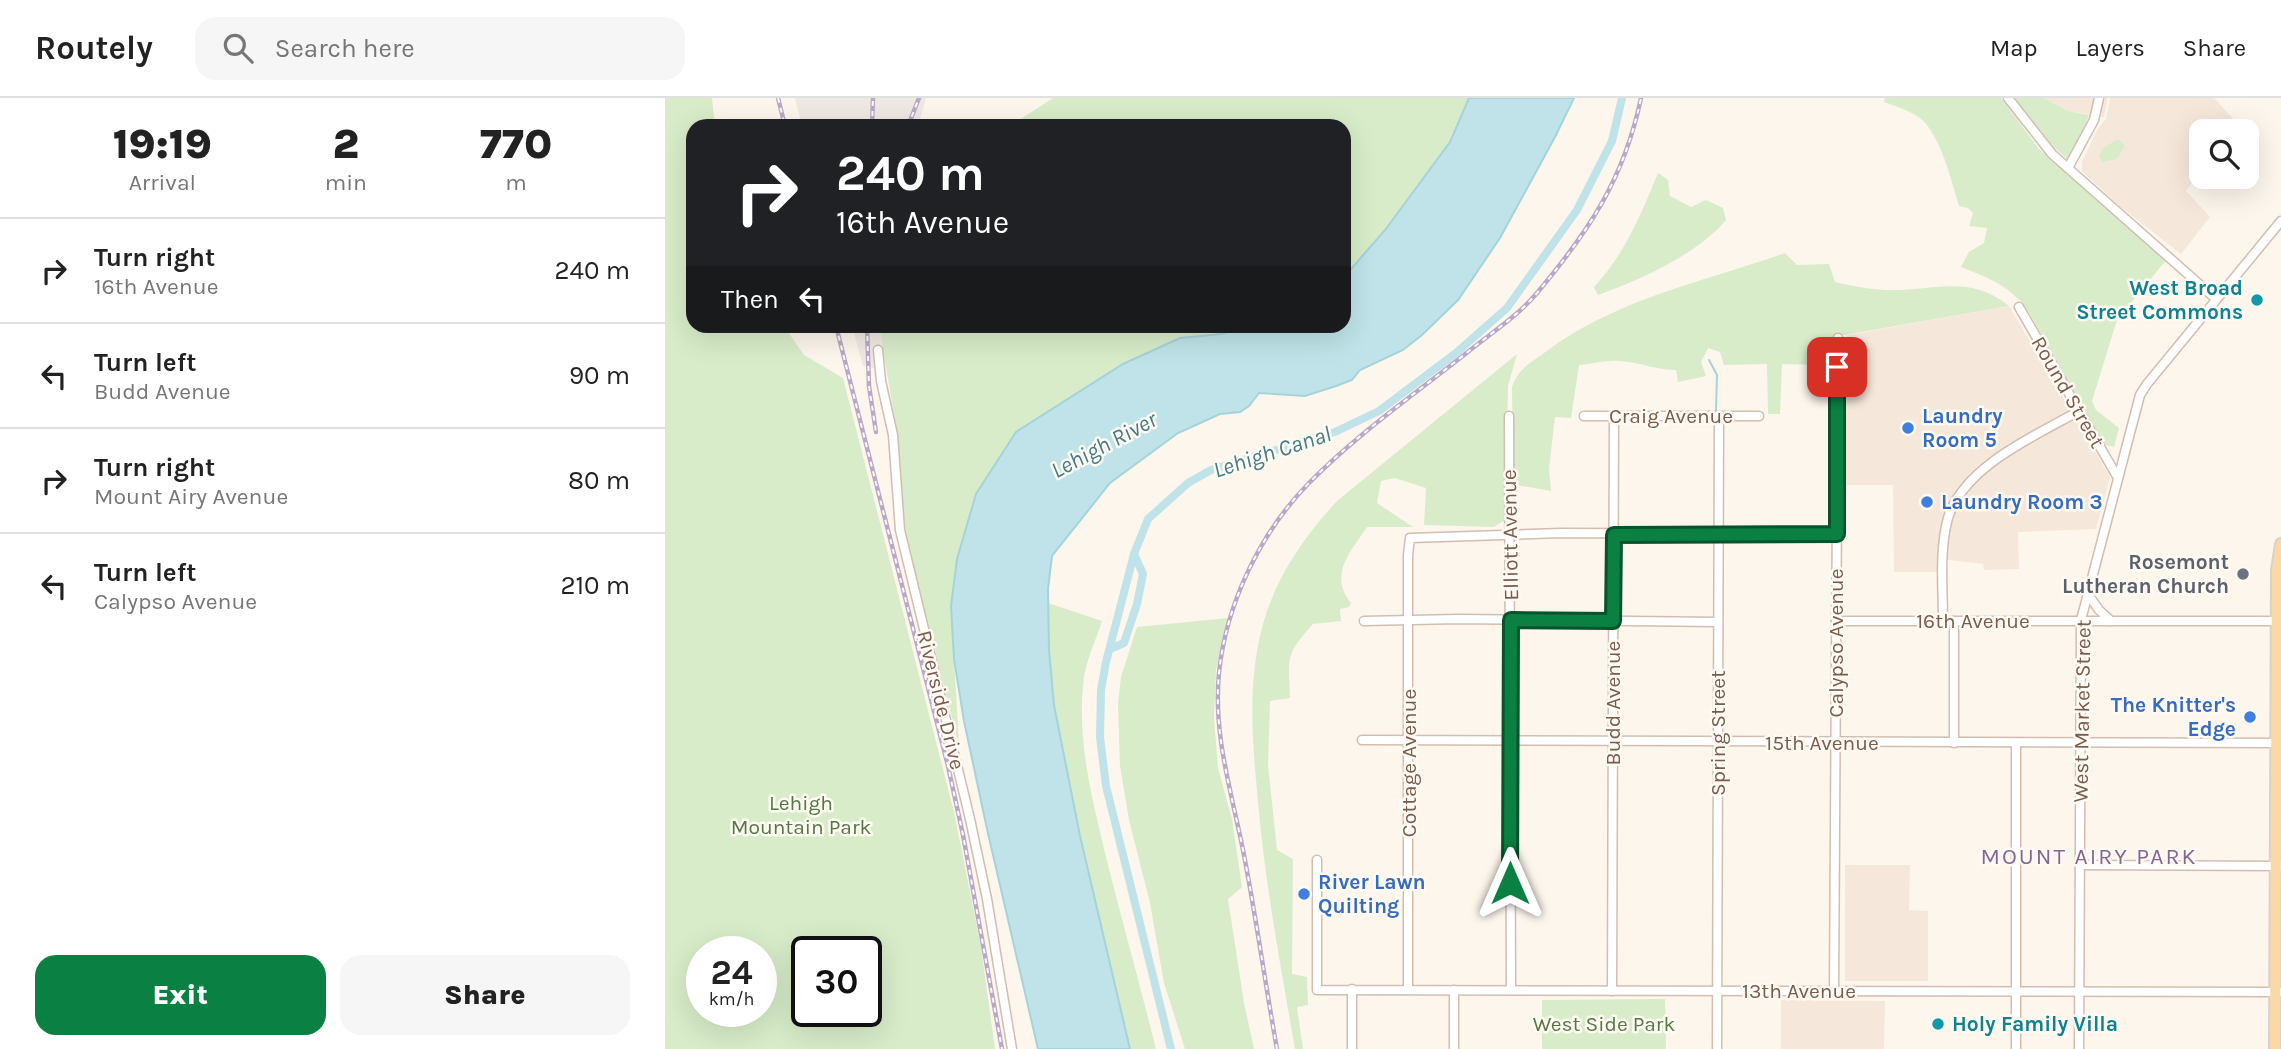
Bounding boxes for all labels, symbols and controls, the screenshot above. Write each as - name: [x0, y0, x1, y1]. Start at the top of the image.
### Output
- search box: [195, 17, 685, 80]
- text: Routely: [35, 29, 153, 67]
- icon: search: [219, 29, 257, 67]
- text: Search here: [275, 33, 415, 64]
- text: Map: [1990, 34, 2038, 62]
- text: Layers: [2076, 34, 2145, 62]
- text: Share: [2183, 34, 2246, 62]
- text: 19:19: [113, 119, 212, 169]
- text: 2: [333, 119, 359, 169]
- text: 770: [480, 119, 552, 169]
- map controls: [2189, 119, 2259, 189]
- button: search: [2189, 119, 2259, 189]
- text: 240 m: [836, 145, 985, 202]
- icon: right: [721, 147, 812, 238]
- text: Arrival: [129, 169, 196, 196]
- text: min: [325, 169, 367, 196]
- text: m: [505, 169, 527, 196]
- text: 16th Avenue: [836, 204, 1009, 241]
- text: Turn right: [94, 242, 215, 273]
- icon: right: [35, 252, 73, 290]
- text: 240 m: [554, 255, 630, 286]
- text: 16th Avenue: [94, 273, 218, 300]
- place label: West Broad Street Commons: [2076, 276, 2243, 324]
- icon: left: [793, 280, 831, 318]
- text: Then: [721, 284, 779, 315]
- marker: West Broad Street Commons: [2249, 292, 2265, 308]
- street label: Round Street: [2026, 332, 2110, 452]
- pin: [1807, 337, 1867, 397]
- text: Turn left: [94, 347, 196, 378]
- icon: arrive: [1818, 348, 1856, 386]
- icon: left: [35, 357, 73, 395]
- text: 90 m: [569, 360, 630, 391]
- text: Budd Avenue: [94, 378, 231, 405]
- street label: Craig Avenue: [1609, 404, 1733, 428]
- place label: Laundry Room 5: [1922, 404, 2003, 452]
- water label: Lehigh River: [1046, 405, 1163, 484]
- water label: Lehigh Canal: [1210, 420, 1335, 484]
- marker: Laundry Room 5: [1900, 420, 1916, 436]
- text: Turn right: [94, 452, 215, 483]
- icon: right: [35, 462, 73, 500]
- text: 80 m: [568, 465, 630, 496]
- street label: Elliott Avenue: [1497, 469, 1523, 601]
- text: Mount Airy Avenue: [94, 483, 288, 510]
- place label: Laundry Room 3: [1941, 490, 2103, 514]
- marker: Laundry Room 3: [1919, 494, 1935, 510]
- place label: Rosemont Lutheran Church: [2062, 550, 2229, 598]
- text: Turn left: [94, 557, 196, 588]
- marker: Rosemont Lutheran Church: [2235, 566, 2251, 582]
- icon: left: [35, 567, 73, 605]
- street label: Calypso Avenue: [1824, 569, 1848, 717]
- text: 210 m: [560, 570, 630, 601]
- text: Calypso Avenue: [94, 588, 257, 615]
- street label: 16th Avenue: [1916, 609, 2030, 633]
- street label: West Market Street: [2068, 619, 2096, 803]
- street label: Riverside Drive: [912, 628, 970, 772]
- street label: Budd Avenue: [1601, 641, 1625, 765]
- street label: Spring Street: [1706, 670, 1730, 796]
- street label: Cottage Avenue: [1397, 689, 1421, 837]
- place label: The Knitter's Edge: [2111, 693, 2236, 741]
- marker: The Knitter's Edge: [2242, 709, 2258, 725]
- street label: 15th Avenue: [1765, 731, 1879, 755]
- park label: Lehigh Mountain Park: [731, 791, 871, 839]
- district label: MOUNT AIRY PARK: [1981, 843, 2197, 870]
- position arrow: [1473, 846, 1547, 920]
- place label: River Lawn Quilting: [1318, 870, 1426, 918]
- marker: River Lawn Quilting: [1296, 886, 1312, 902]
- speed limit sign: 30: [791, 936, 882, 1027]
- text: 24: [711, 952, 753, 993]
- button: Exit: [35, 955, 326, 1035]
- button: Share: [340, 955, 630, 1035]
- street label: 13th Avenue: [1742, 979, 1856, 1003]
- text: km/h: [709, 988, 754, 1010]
- park label: West Side Park: [1533, 1012, 1675, 1036]
- place label: Holy Family Villa: [1952, 1012, 2118, 1036]
- marker: Holy Family Villa: [1930, 1016, 1946, 1032]

